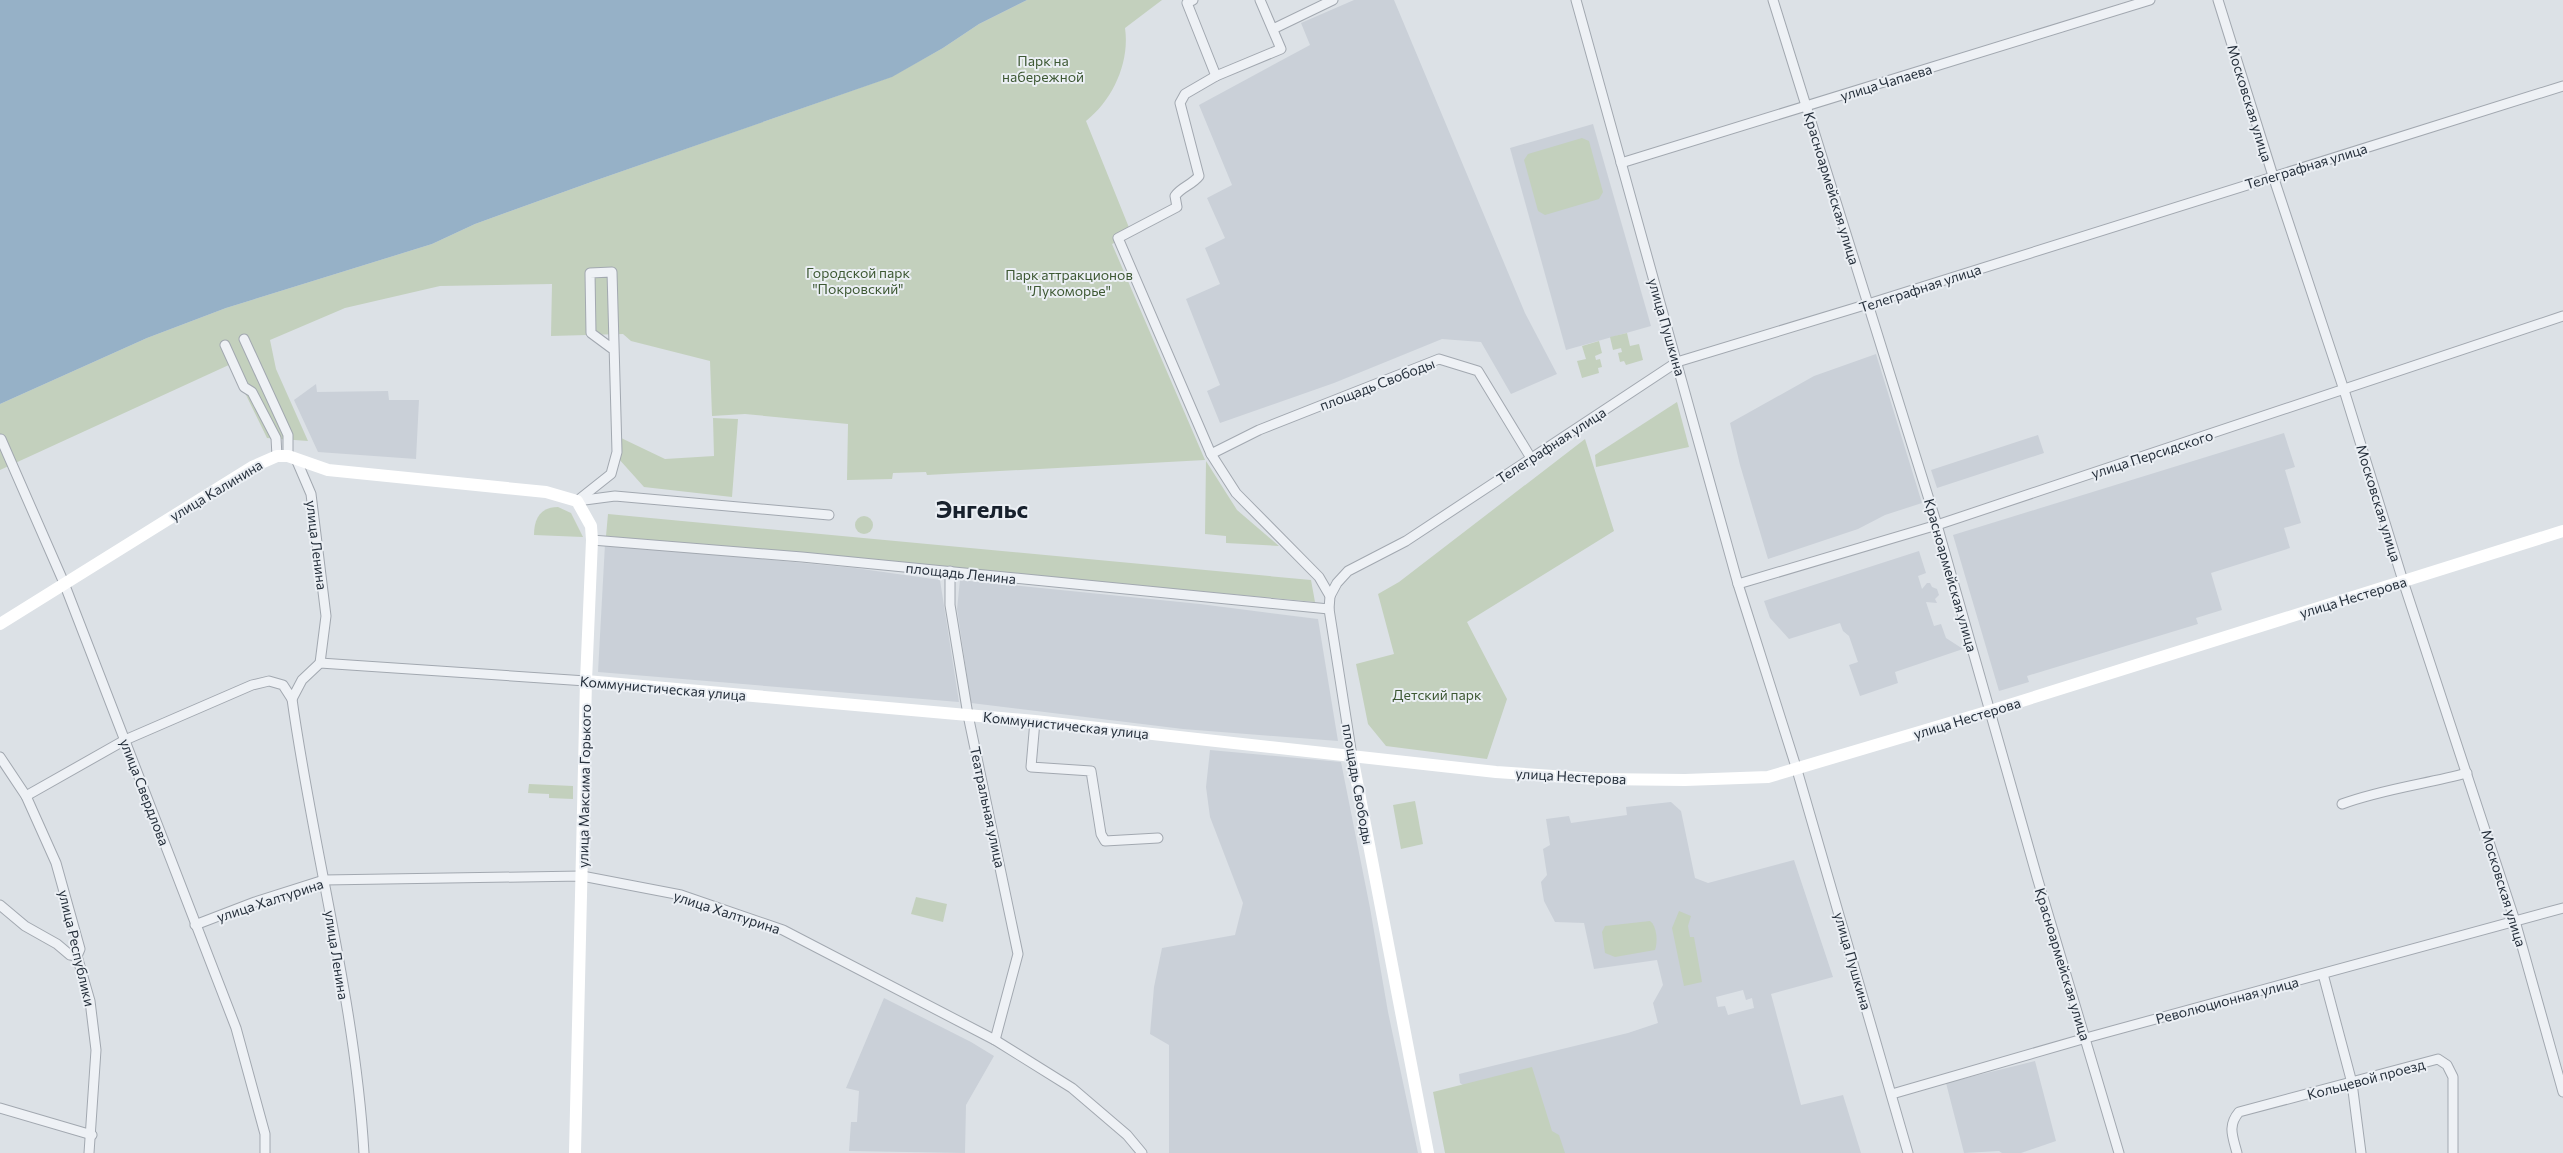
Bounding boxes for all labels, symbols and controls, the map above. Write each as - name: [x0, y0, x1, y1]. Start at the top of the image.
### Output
- street label: Московская улица: [2224, 42, 2276, 164]
- park label: Парк на набережной: [1002, 52, 1084, 85]
- street label: улица Чапаева: [1838, 60, 1934, 104]
- street label: Красноармейская улица: [1801, 110, 1863, 266]
- street label: Телеграфная улица: [2243, 139, 2369, 193]
- street label: Телеграфная улица: [1857, 260, 1983, 316]
- park label: Городской парк "Покровский": [806, 264, 910, 297]
- park label: Парк аттракционов "Лукоморье": [1005, 266, 1133, 299]
- street label: улица Пушкина: [1645, 276, 1689, 378]
- street label: площадь Свободы: [1317, 354, 1437, 414]
- street label: Телеграфная улица: [1493, 403, 1609, 487]
- street label: улица Персидского: [2089, 426, 2215, 482]
- street label: Московская улица: [2353, 442, 2405, 564]
- street label: улица Калинина: [167, 456, 265, 524]
- district label: Энгельс: [936, 494, 1028, 523]
- street label: Красноармейская улица: [1921, 496, 1981, 654]
- street label: улица Ленина: [303, 499, 331, 591]
- street label: площадь Ленина: [905, 559, 1017, 587]
- street label: улица Нестерова: [2297, 573, 2409, 621]
- street label: Коммунистическая улица: [579, 672, 747, 704]
- park label: Детский парк: [1393, 686, 1482, 703]
- street label: улица Нестерова: [1911, 694, 2023, 742]
- street label: улица Максима Горького: [574, 704, 594, 868]
- street label: Коммунистическая улица: [982, 708, 1150, 742]
- street label: площадь Свободы: [1339, 722, 1377, 846]
- street label: улица Свердлова: [117, 736, 173, 848]
- street label: Театральная улица: [967, 745, 1009, 869]
- street label: улица Нестерова: [1515, 765, 1627, 787]
- street label: Московская улица: [2478, 827, 2530, 949]
- street label: улица Халтурина: [215, 875, 325, 925]
- street label: Красноармейская улица: [2032, 886, 2094, 1042]
- street label: улица Халтурина: [672, 887, 782, 937]
- street label: улица Республики: [55, 888, 99, 1008]
- street label: улица Ленина: [322, 909, 352, 1001]
- street label: улица Пушкина: [1831, 910, 1875, 1012]
- street label: Революционная улица: [2154, 973, 2300, 1027]
- street label: Кольцевой проезд: [2305, 1055, 2427, 1103]

